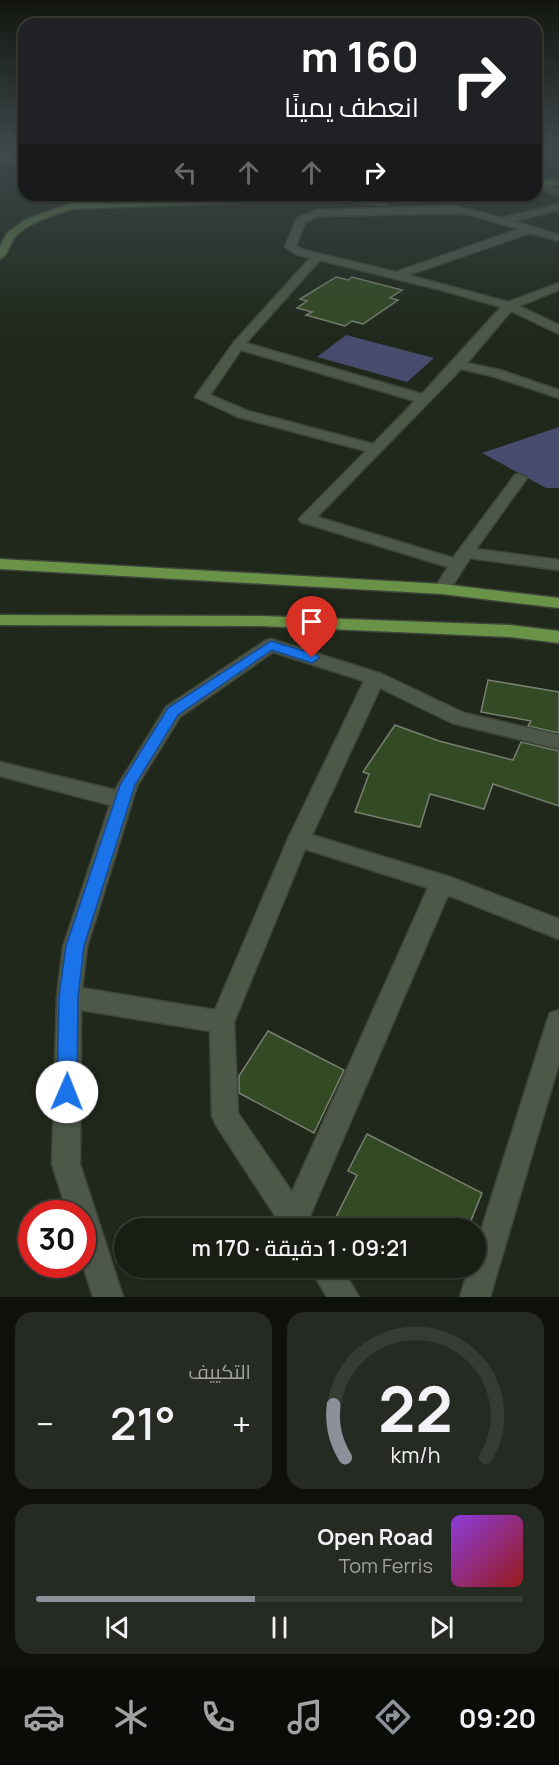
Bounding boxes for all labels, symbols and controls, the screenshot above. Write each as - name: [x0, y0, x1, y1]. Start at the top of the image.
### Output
- text: 160 m: [301, 27, 419, 85]
- icon: right: [440, 42, 518, 120]
- text: انعطف يمينًا: [284, 88, 419, 125]
- icon: left: [169, 156, 202, 189]
- icon: ahead: [232, 156, 265, 189]
- icon: ahead: [295, 156, 328, 189]
- icon: right: [358, 156, 391, 189]
- pin: [286, 596, 337, 658]
- icon: arrive: [295, 605, 328, 638]
- position arrow: [35, 1060, 99, 1124]
- speed limit sign: 30: [18, 1200, 96, 1278]
- text: 09:21 · 1 دقيقة · 170 m: [191, 1233, 409, 1263]
- text: التكييف: [188, 1358, 251, 1385]
- text: 22: [378, 1365, 453, 1451]
- text: 21°: [110, 1392, 176, 1454]
- text: −: [36, 1401, 54, 1446]
- text: +: [232, 1401, 251, 1446]
- text: km/h: [391, 1440, 440, 1469]
- text: Open Road: [318, 1522, 433, 1552]
- text: Tom Ferris: [339, 1552, 433, 1579]
- icon: previous: [101, 1611, 134, 1644]
- icon: pause: [263, 1611, 296, 1644]
- icon: next: [425, 1611, 458, 1644]
- icon: car: [23, 1696, 65, 1738]
- icon: climate: [110, 1696, 152, 1738]
- icon: phone: [197, 1696, 239, 1738]
- icon: music: [284, 1696, 326, 1738]
- icon: directions: [372, 1696, 414, 1738]
- text: 09:20: [459, 1699, 536, 1736]

